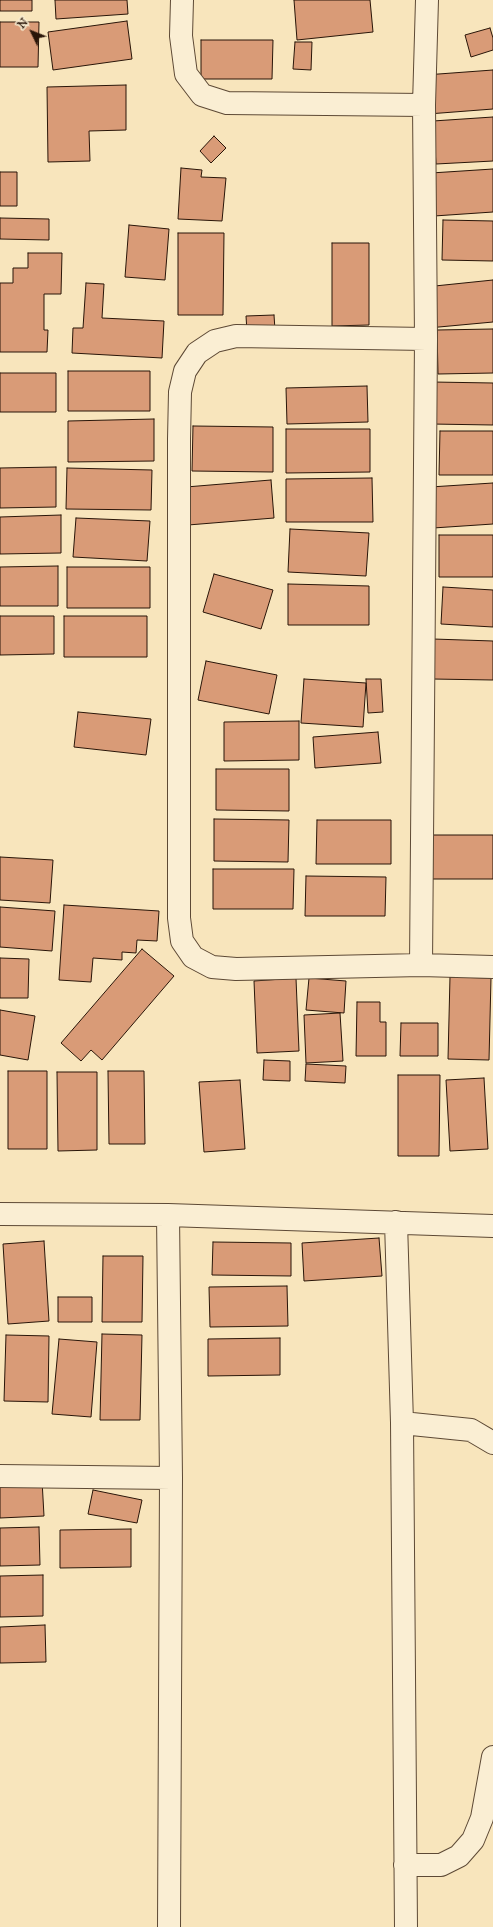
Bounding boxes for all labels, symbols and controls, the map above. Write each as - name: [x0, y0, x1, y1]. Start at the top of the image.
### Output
- north arrow: [12, 12, 52, 52]
- text: N: [15, 16, 31, 31]

